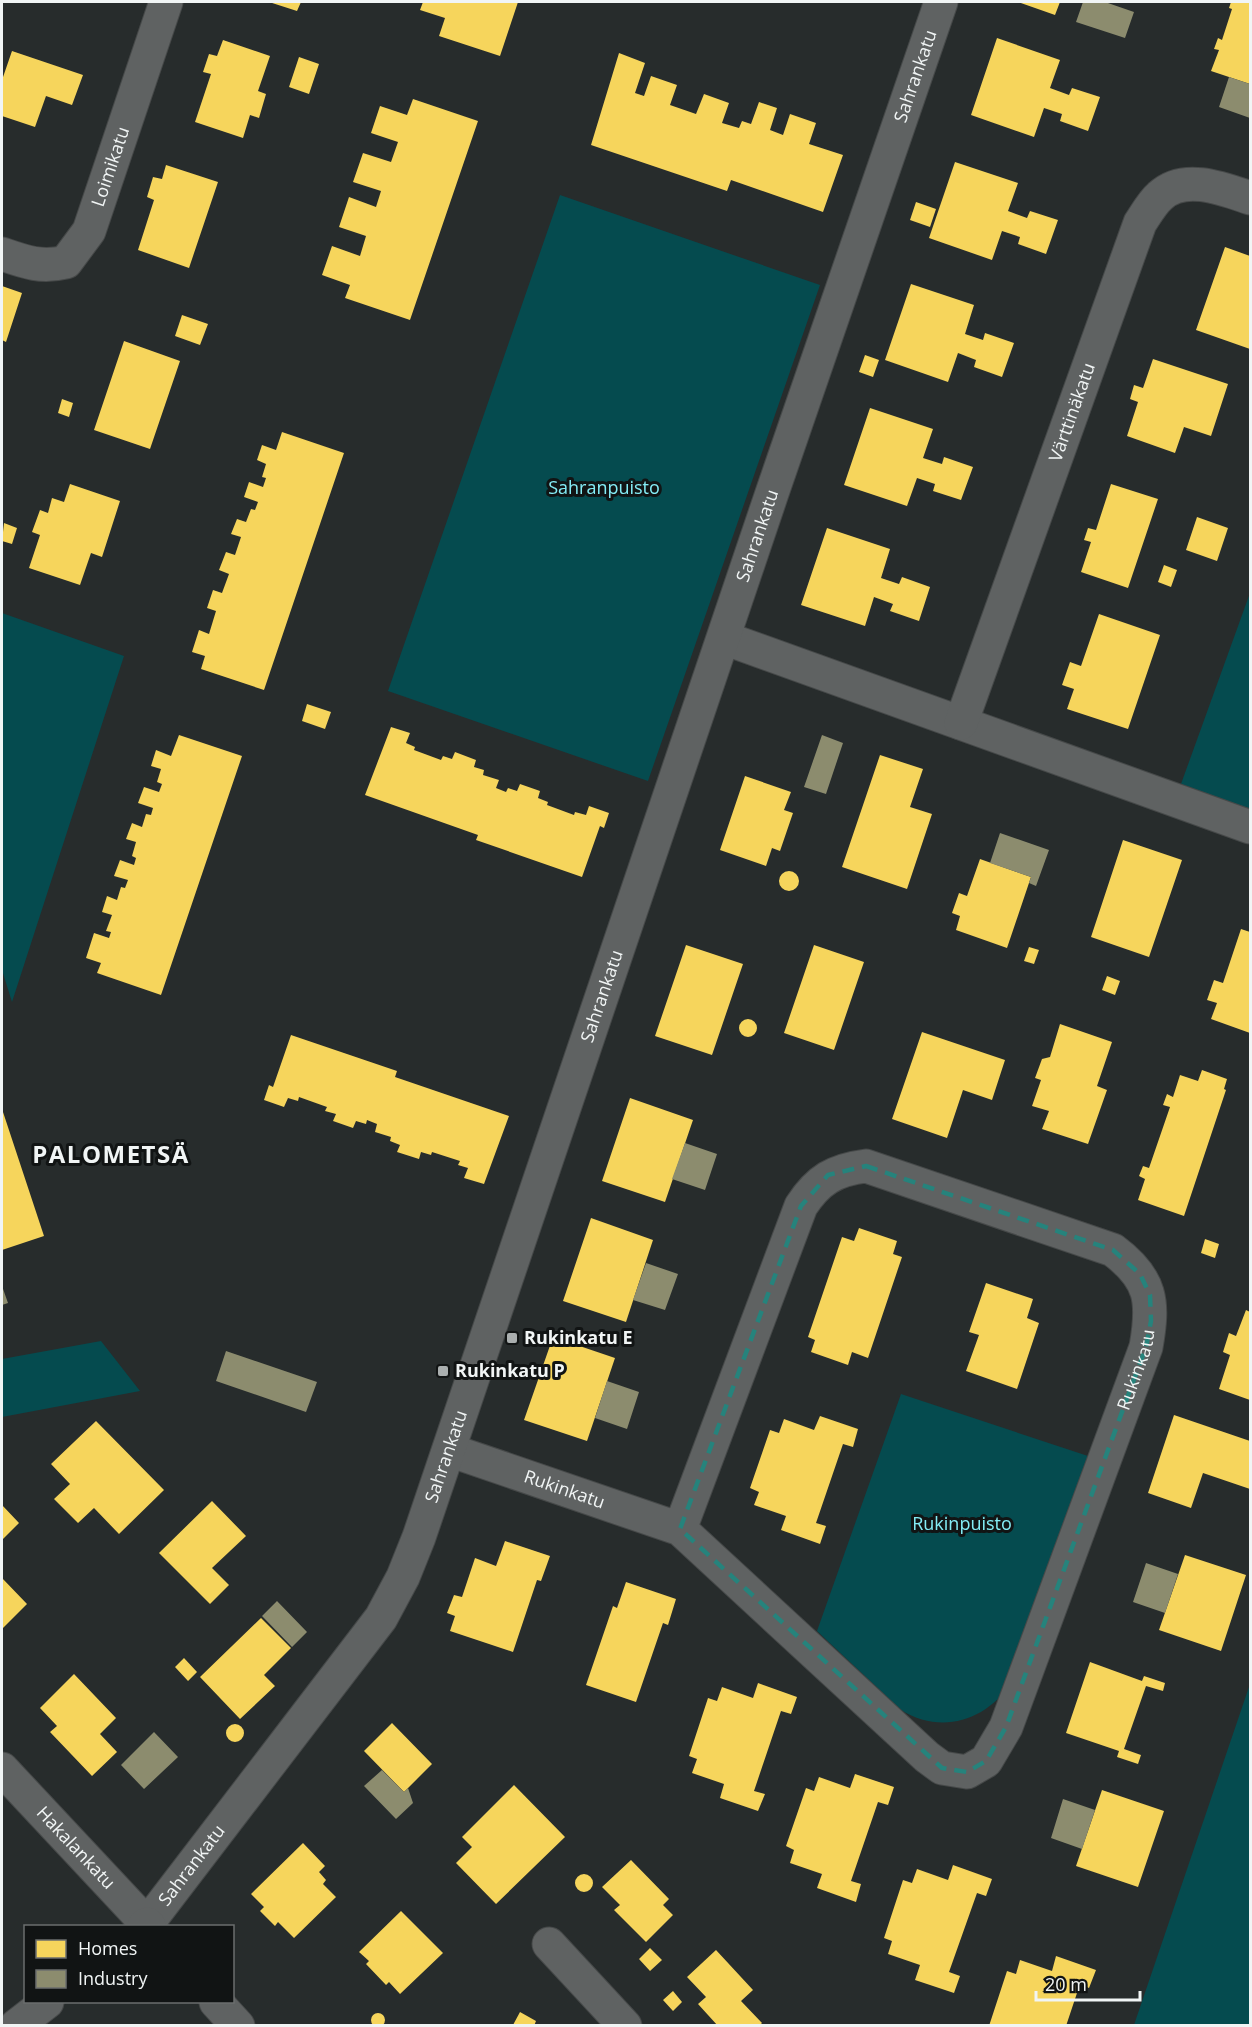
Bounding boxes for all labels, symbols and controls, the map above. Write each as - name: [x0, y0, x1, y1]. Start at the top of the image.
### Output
- street label: Sahrankatu: [888, 26, 942, 125]
- street label: Loimikatu: [85, 123, 134, 210]
- street label: Värttinäkatu: [1043, 359, 1100, 465]
- park label: Sahranpuisto: [548, 475, 660, 499]
- street label: Sahrankatu: [730, 486, 783, 585]
- street label: Sahrankatu: [574, 946, 628, 1045]
- district label: PALOMETSÄ: [32, 1137, 190, 1170]
- place label: Rukinkatu E: [524, 1325, 633, 1349]
- street label: Rukinkatu: [1111, 1328, 1160, 1413]
- marker: Rukinkatu E: [505, 1331, 519, 1345]
- place label: Rukinkatu P: [455, 1358, 565, 1382]
- marker: Rukinkatu P: [436, 1364, 450, 1378]
- street label: Sahrankatu: [418, 1407, 472, 1506]
- street label: Rukinkatu: [521, 1464, 608, 1514]
- park label: Rukinpuisto: [912, 1511, 1012, 1535]
- street label: Hakalankatu: [32, 1801, 121, 1894]
- street label: Sahrankatu: [152, 1819, 230, 1910]
- legend: [24, 1925, 234, 2003]
- text: Homes: [78, 1936, 137, 1960]
- scale bar: [1036, 1964, 1140, 2002]
- text: Industry: [78, 1966, 148, 1990]
- text: 20 m: [1045, 1972, 1087, 1996]

